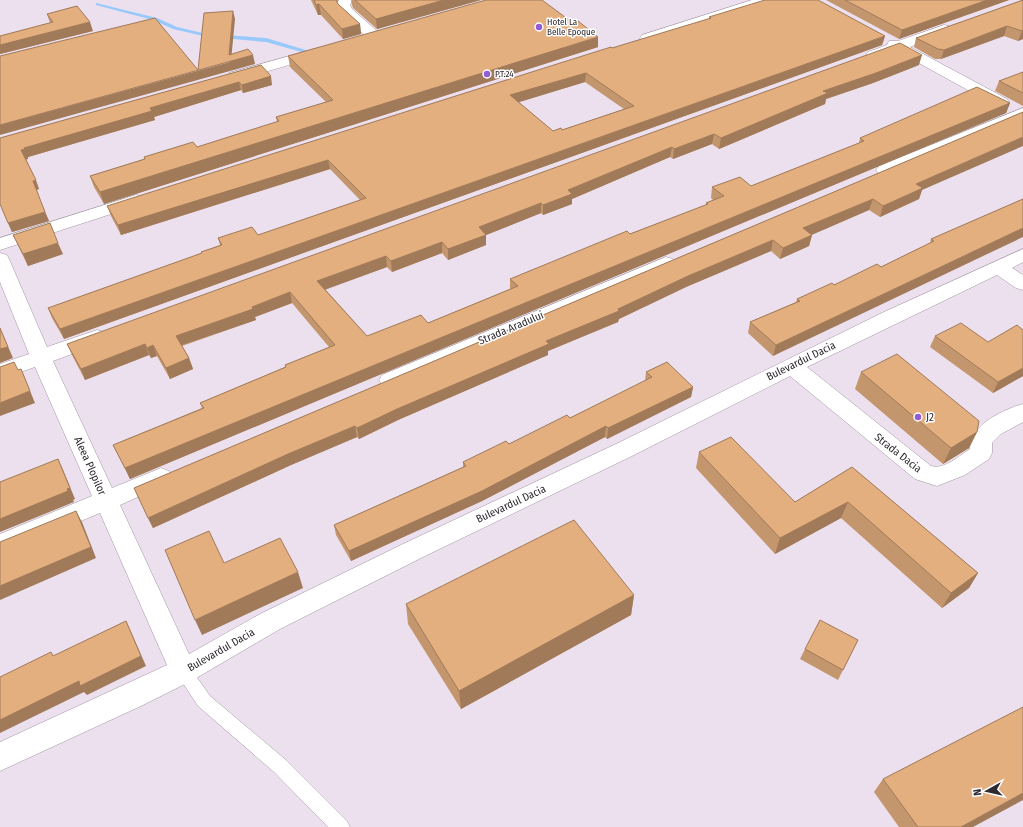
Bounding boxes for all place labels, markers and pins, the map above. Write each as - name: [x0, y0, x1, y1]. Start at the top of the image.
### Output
- place label: Hotel La Belle Epoque: [547, 17, 596, 37]
- marker: Hotel La Belle Epoque: [534, 22, 544, 32]
- marker: P.T.24: [482, 69, 492, 79]
- place label: P.T.24: [495, 69, 514, 79]
- place label: J2: [926, 411, 934, 424]
- marker: J2: [913, 412, 923, 422]

